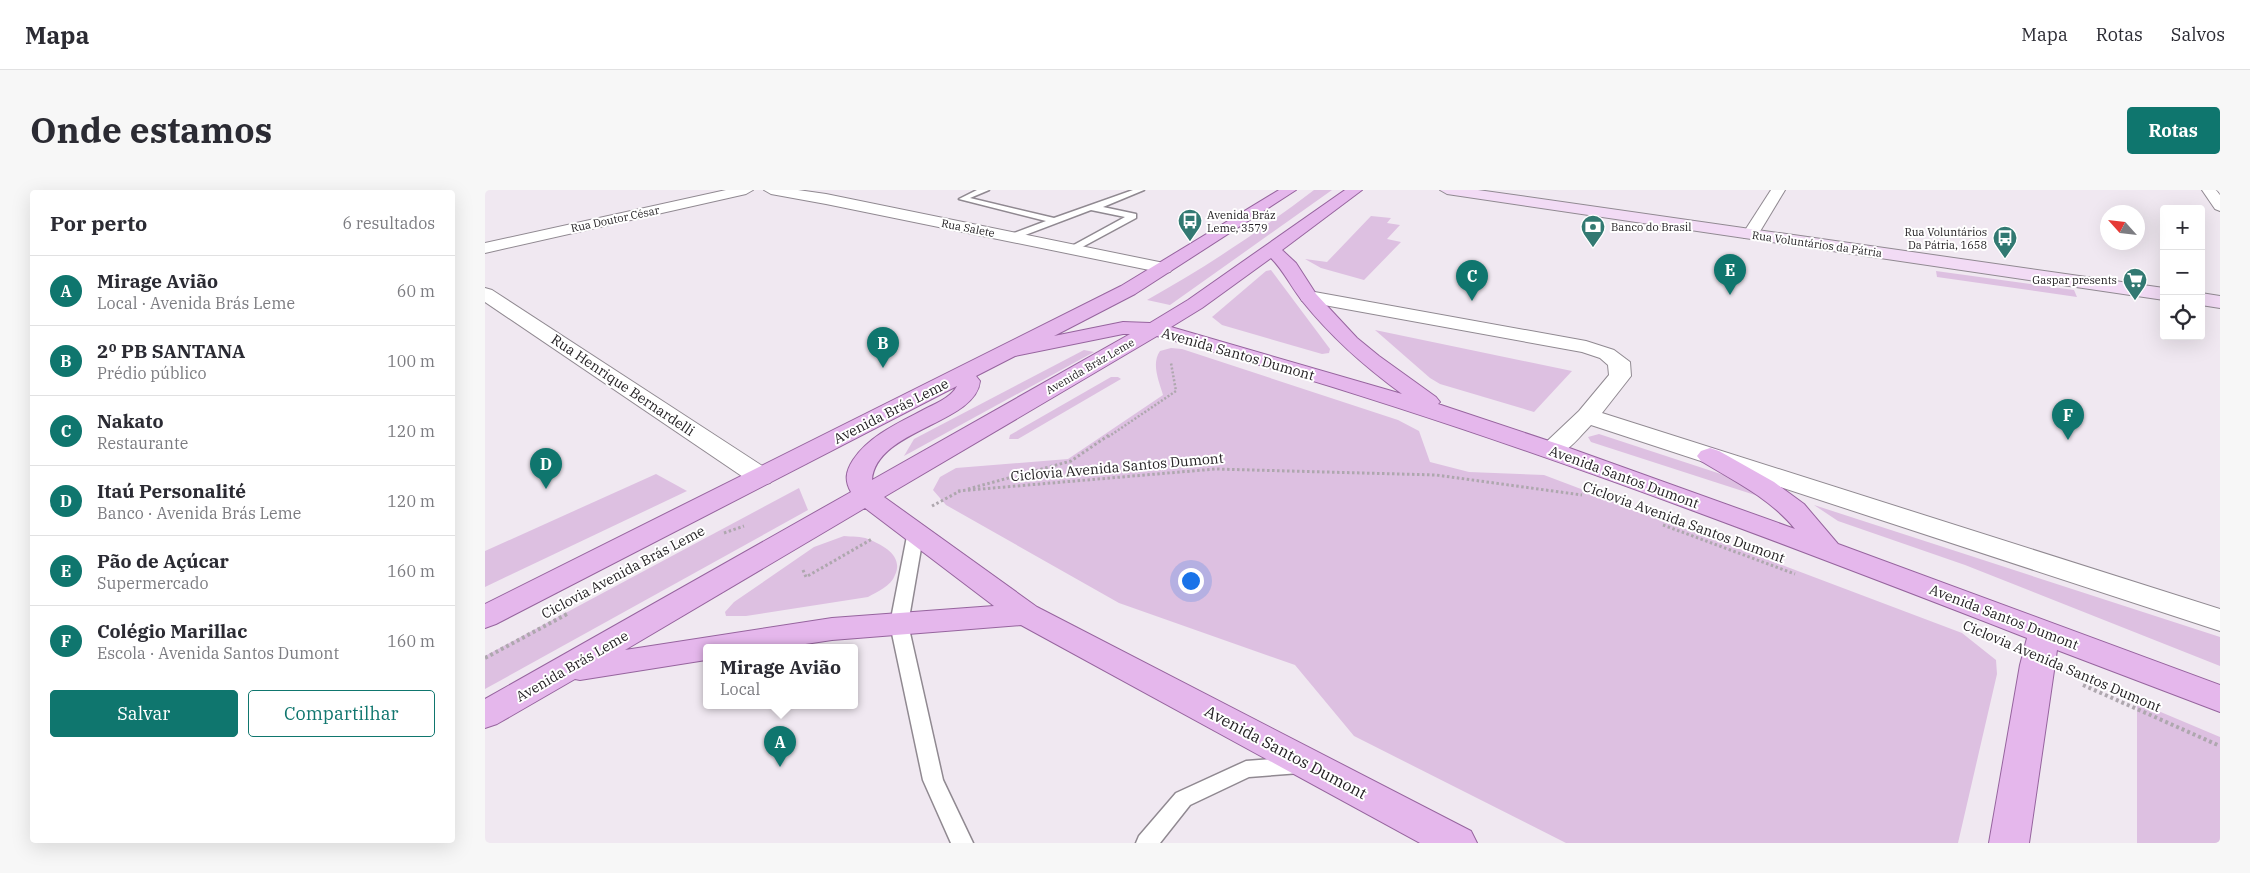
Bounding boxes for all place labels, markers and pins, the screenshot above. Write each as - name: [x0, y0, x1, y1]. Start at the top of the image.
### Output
- bus stop icon: Avenida Bráz Leme, 3579: [1177, 208, 1203, 242]
- place label: Avenida Bráz Leme, 3579: [1207, 208, 1276, 235]
- bank icon: Banco do Brasil: [1580, 214, 1606, 248]
- place label: Banco do Brasil: [1611, 220, 1692, 234]
- place label: Rua Voluntários Da Pátria, 1658: [1904, 225, 1987, 252]
- bus stop icon: Rua Voluntários Da Pátria, 1658: [1992, 225, 2018, 259]
- pin: E: [1714, 254, 1746, 295]
- pin: C: [1456, 260, 1488, 301]
- supermarket icon: Gaspar presents: [2122, 267, 2148, 301]
- place label: Gaspar presents: [2032, 273, 2117, 287]
- pin: B: [867, 327, 899, 368]
- pin: F: [2052, 399, 2084, 440]
- pin: D: [530, 448, 562, 489]
- pin: A: [764, 726, 796, 767]

